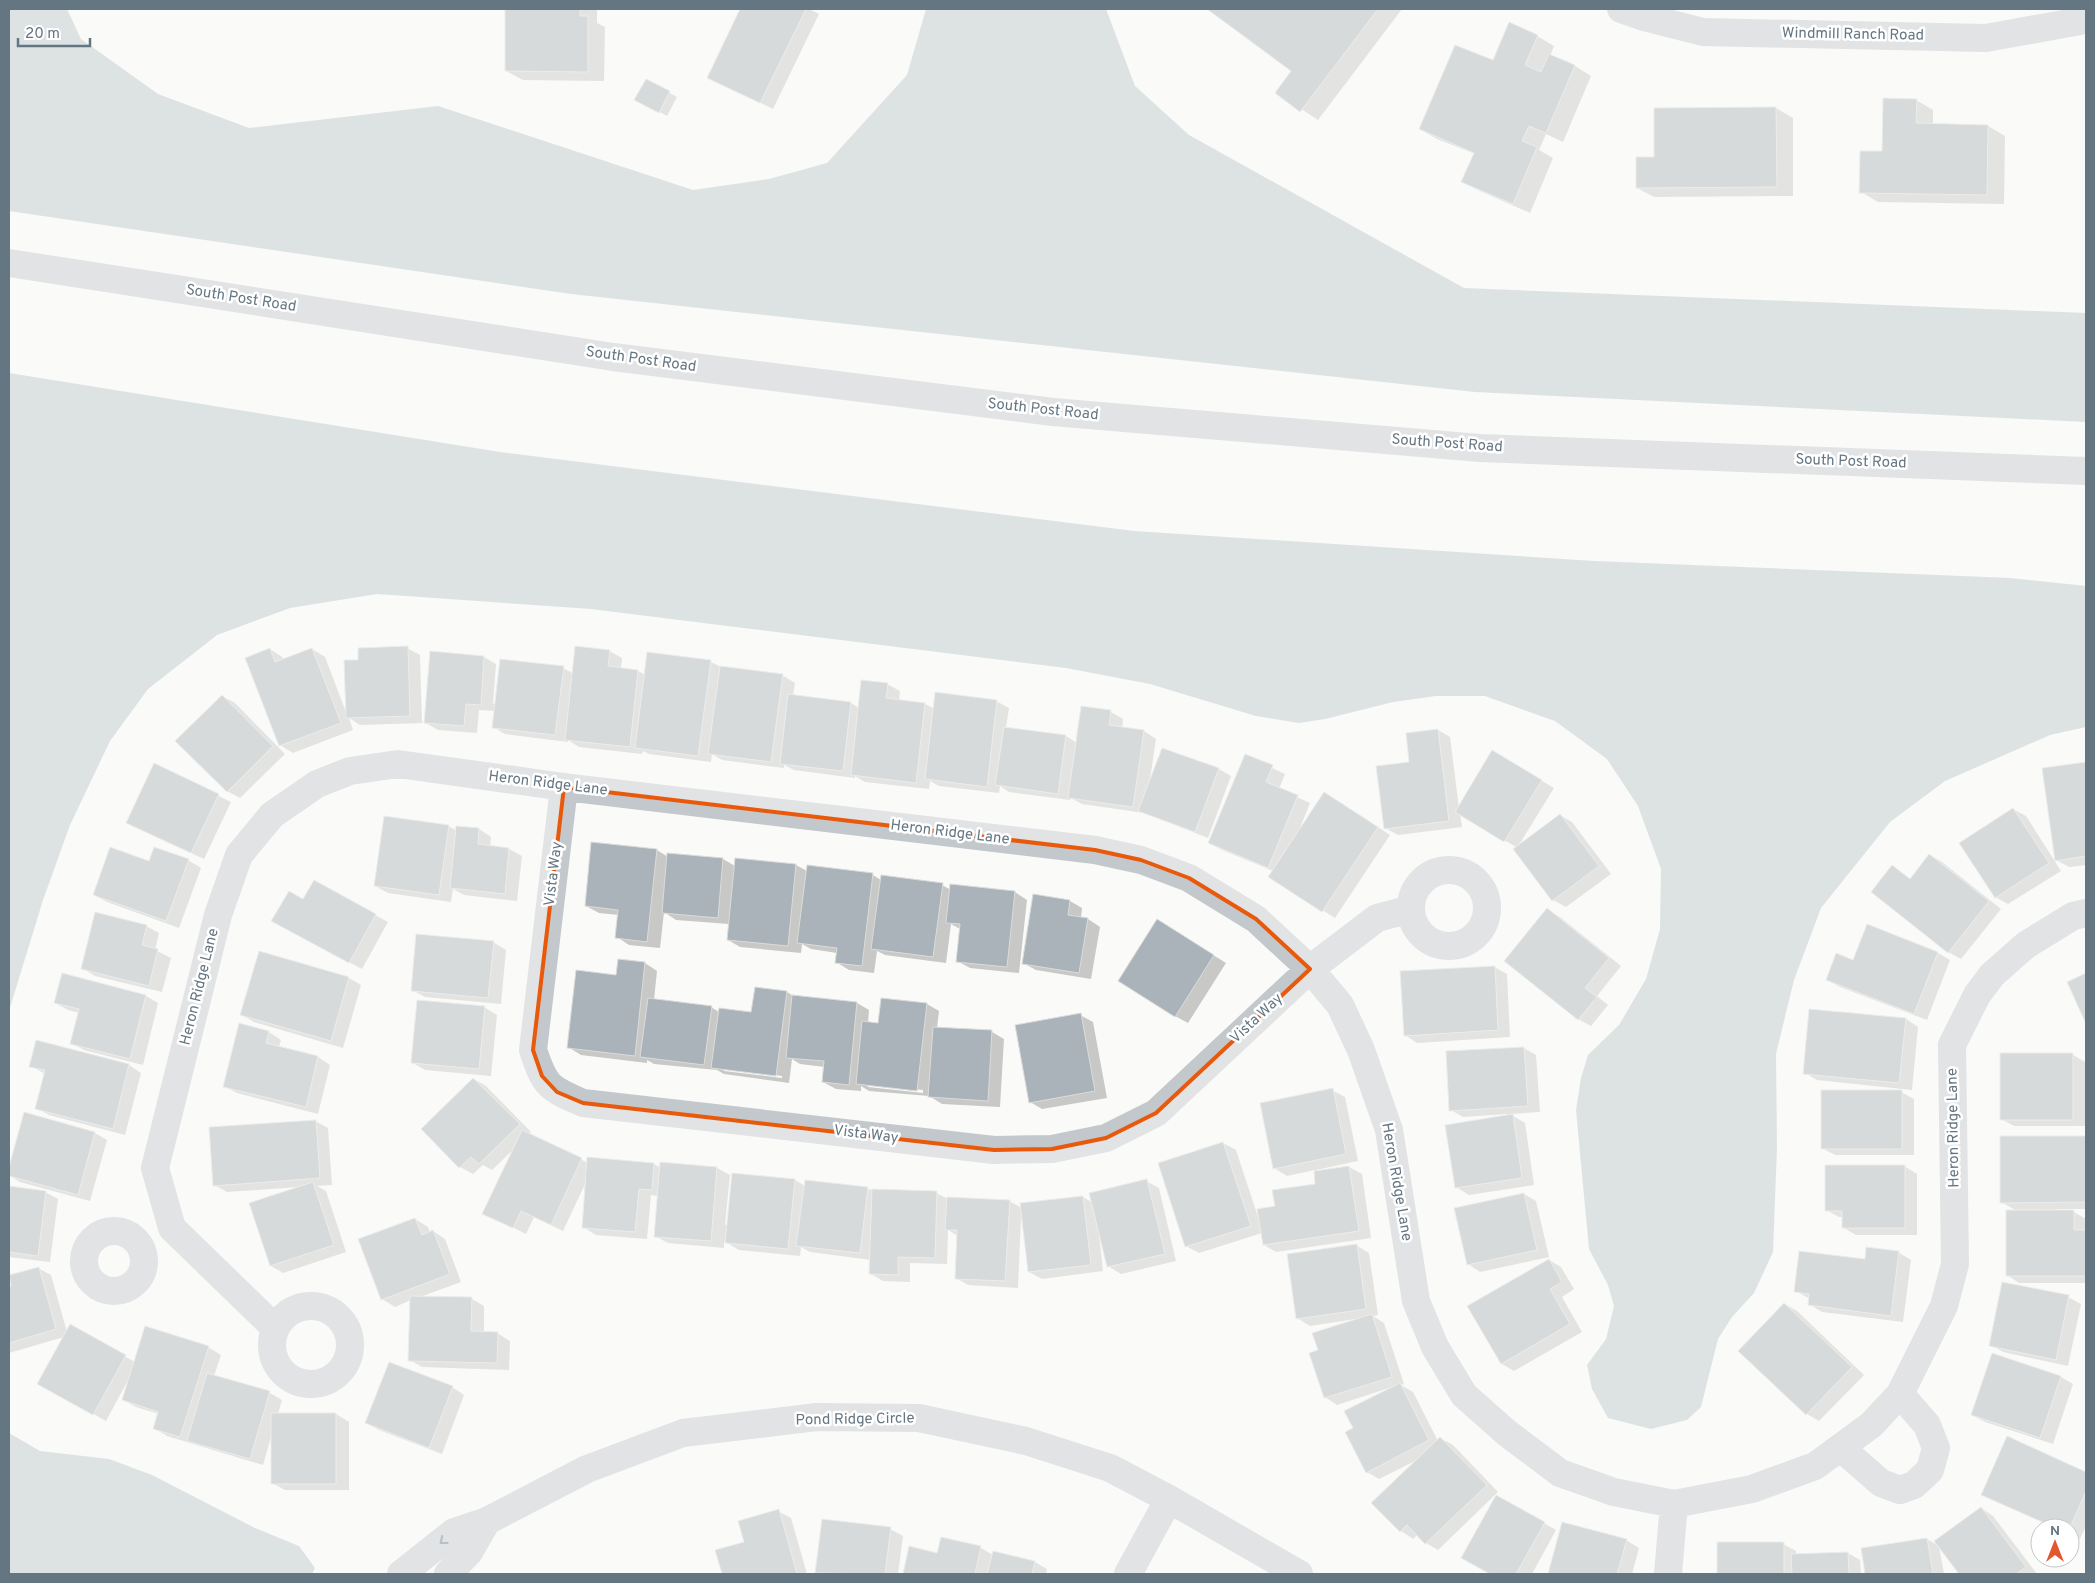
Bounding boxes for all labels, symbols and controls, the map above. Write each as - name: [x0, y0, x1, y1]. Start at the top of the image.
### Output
- scale bar: [18, 15, 90, 47]
- street label: Windmill Ranch Road: [1782, 24, 1924, 46]
- text: 20 m: [25, 25, 60, 44]
- street label: South Post Road: [185, 281, 297, 317]
- street label: South Post Road: [585, 343, 697, 377]
- street label: South Post Road: [987, 395, 1099, 425]
- street label: South Post Road: [1391, 431, 1503, 457]
- street label: South Post Road: [1795, 451, 1907, 473]
- street label: Heron Ridge Lane: [487, 767, 609, 801]
- street label: Heron Ridge Lane: [889, 816, 1011, 850]
- street label: Vista Way: [541, 840, 567, 907]
- street label: Heron Ridge Lane: [176, 927, 224, 1047]
- street label: Vista Way: [1227, 990, 1287, 1048]
- street label: Heron Ridge Lane: [1943, 1068, 1965, 1188]
- street label: Heron Ridge Lane: [1376, 1121, 1416, 1243]
- street label: Vista Way: [833, 1122, 900, 1148]
- street label: Pond Ridge Circle: [795, 1409, 915, 1431]
- north arrow: [2030, 1518, 2080, 1568]
- text: N: [2050, 1523, 2060, 1540]
- one-way arrow: [440, 1535, 449, 1543]

